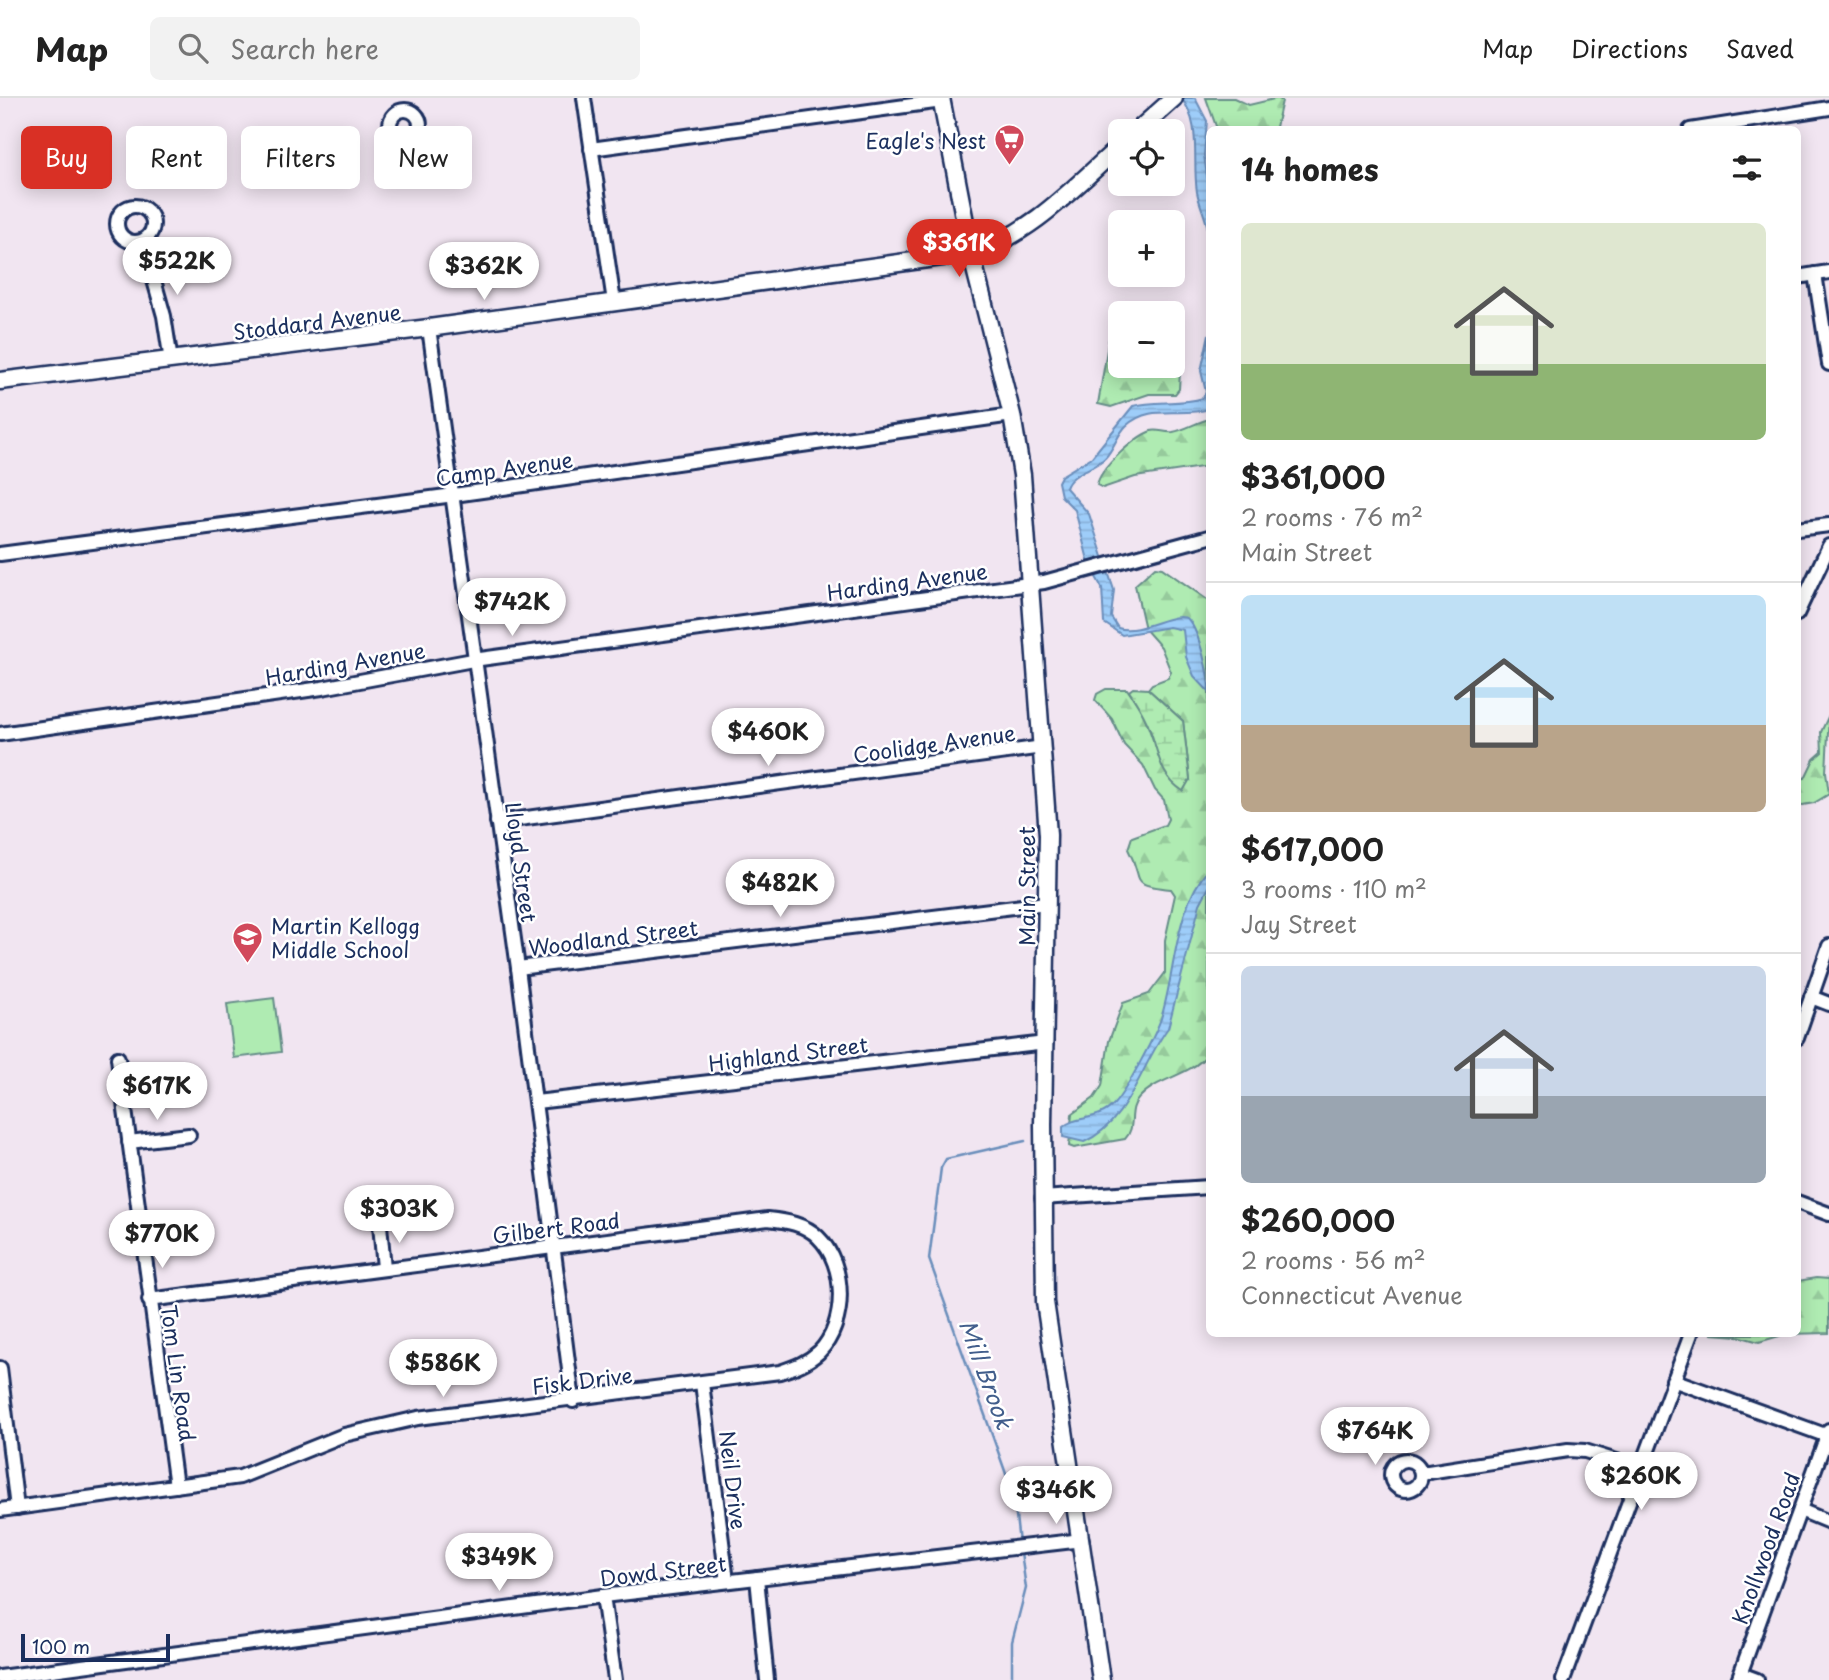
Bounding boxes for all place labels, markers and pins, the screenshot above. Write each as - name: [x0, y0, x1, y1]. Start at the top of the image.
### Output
- supermarket icon: Eagle's Nest: [992, 123, 1026, 167]
- place label: Eagle's Nest: [865, 124, 986, 156]
- pin: $361K: [910, 220, 1008, 279]
- pin: $522K: [128, 238, 226, 297]
- pin: $362K: [435, 242, 533, 302]
- pin: $742K: [463, 578, 561, 638]
- pin: $460K: [719, 708, 817, 768]
- pin: $482K: [731, 860, 829, 919]
- place label: Martin Kellogg Middle School: [271, 909, 420, 965]
- school or university icon: Martin Kellogg Middle School: [231, 920, 265, 964]
- pin: $617K: [108, 1062, 206, 1122]
- pin: $303K: [350, 1186, 448, 1245]
- pin: $770K: [113, 1210, 211, 1270]
- pin: $586K: [394, 1340, 492, 1399]
- pin: $764K: [1326, 1408, 1424, 1467]
- pin: $260K: [1592, 1452, 1690, 1512]
- pin: $346K: [1007, 1466, 1105, 1526]
- pin: $349K: [450, 1534, 548, 1593]

